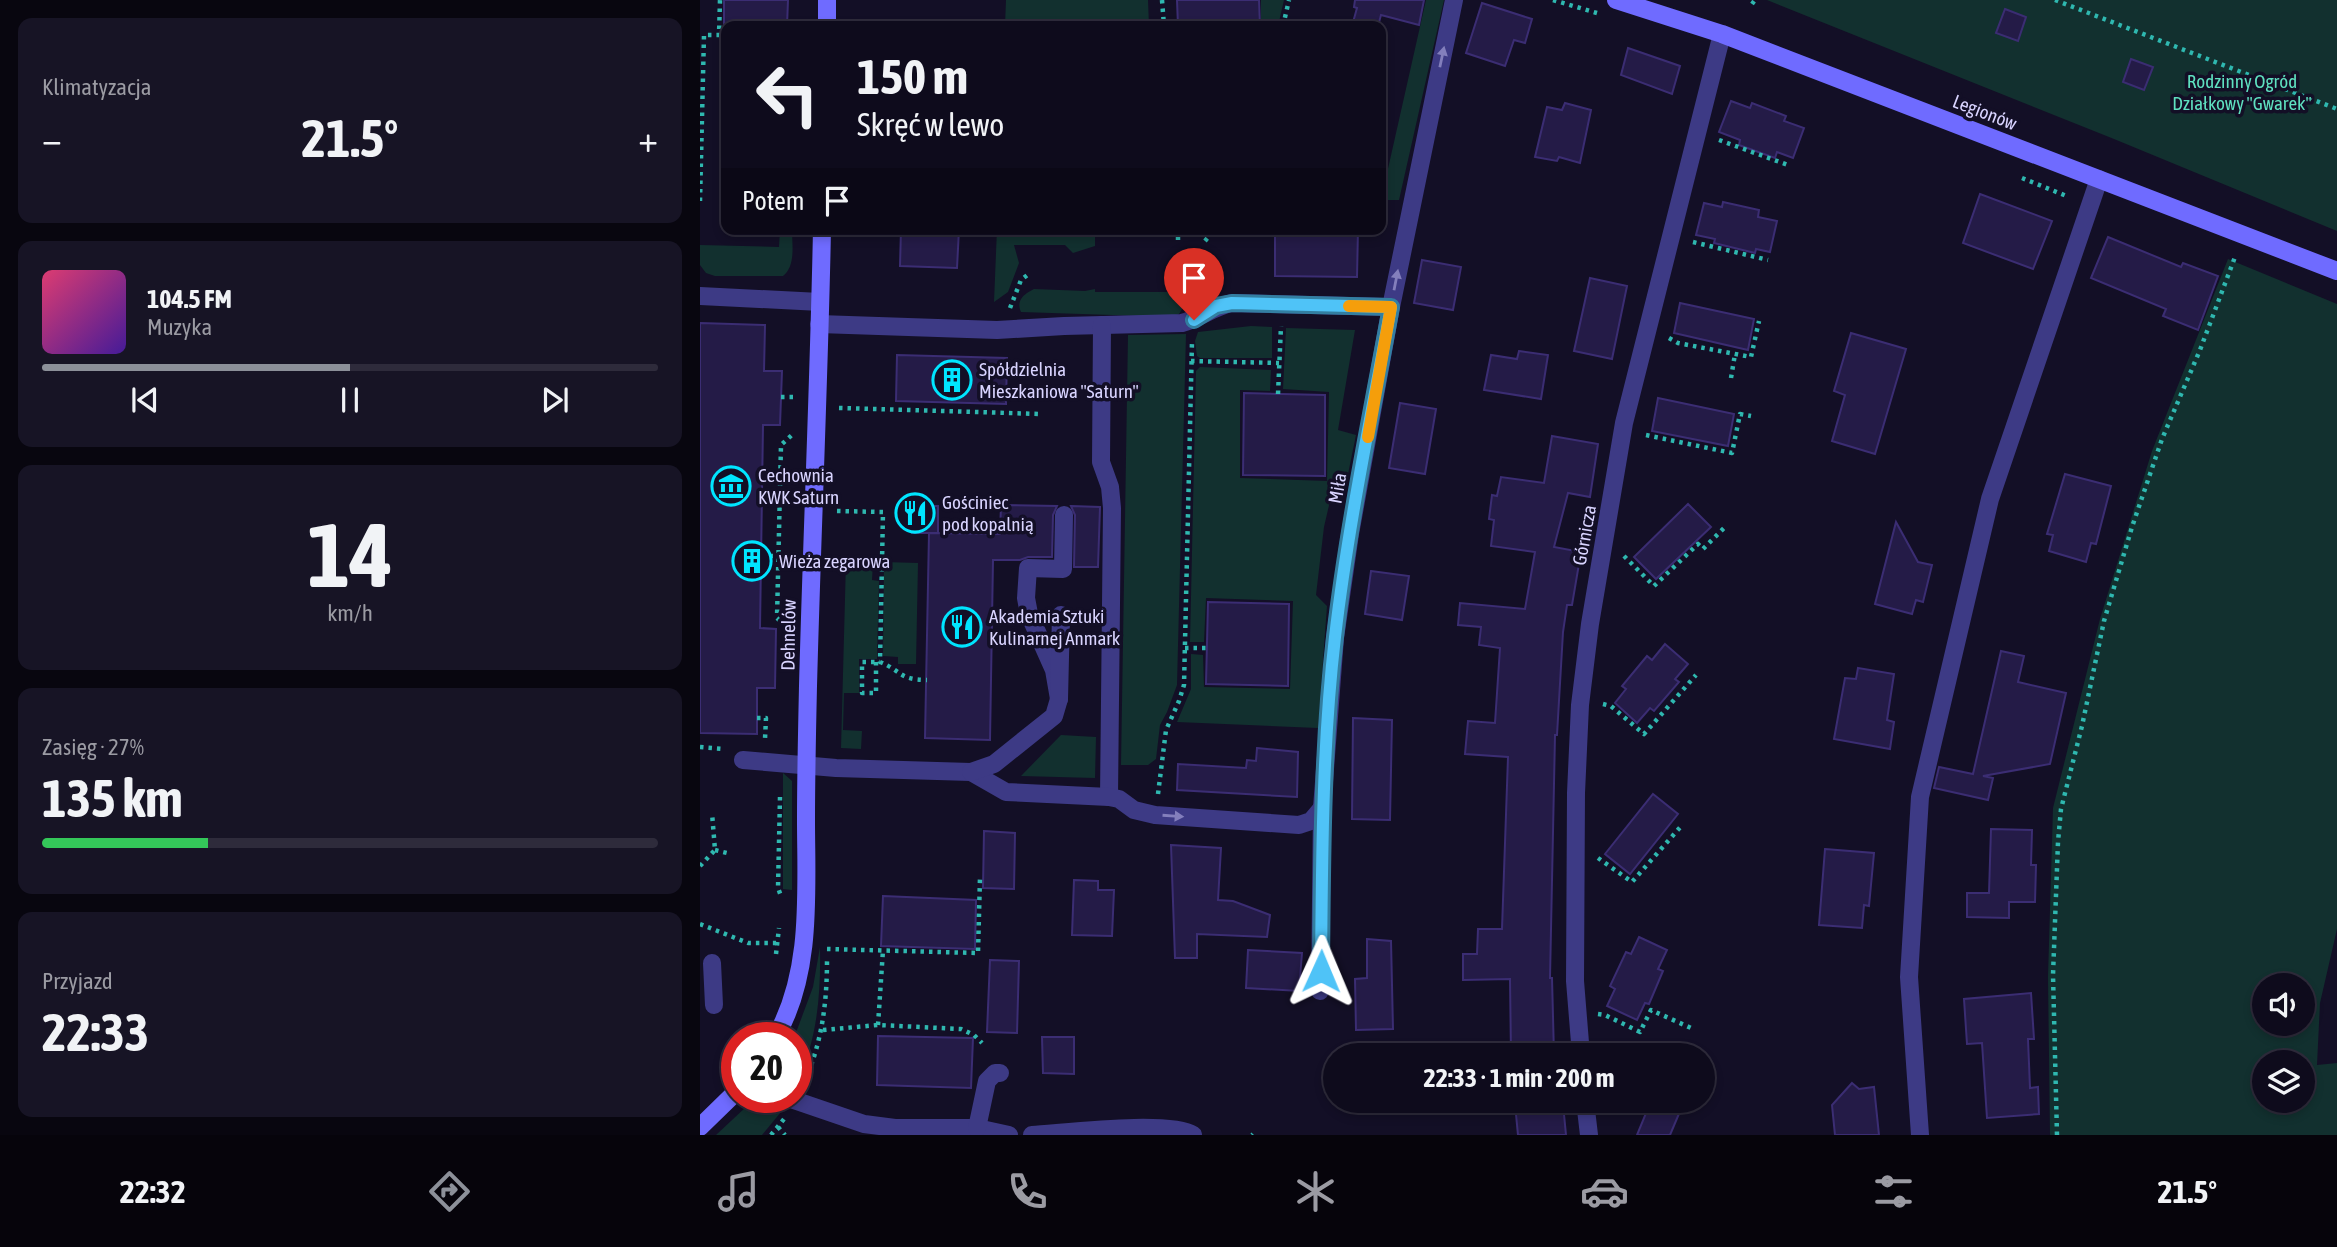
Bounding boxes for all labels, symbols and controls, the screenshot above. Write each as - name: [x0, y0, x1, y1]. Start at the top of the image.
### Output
- one-way arrow: [1436, 46, 1447, 68]
- text: 150 m: [857, 48, 968, 104]
- icon: left: [742, 49, 833, 140]
- park label: Rodzinny Ogród Działkowy "Gwarek": [2172, 70, 2312, 114]
- text: Klimatyzacja: [42, 74, 151, 100]
- street label: Legionów: [1950, 90, 2021, 134]
- text: Skręć w lewo: [857, 106, 1004, 143]
- text: 21.5°: [302, 108, 398, 168]
- text: −: [42, 117, 62, 160]
- text: +: [638, 117, 658, 160]
- icon: arrive: [818, 182, 856, 220]
- text: Potem: [742, 186, 804, 216]
- pin: [1164, 248, 1224, 320]
- icon: arrive: [1175, 259, 1213, 297]
- one-way arrow: [1391, 268, 1402, 290]
- text: 104.5 FM: [147, 284, 232, 314]
- text: Muzyka: [147, 314, 212, 340]
- place label: Spółdzielnia Mieszkaniowa "Saturn": [979, 358, 1139, 402]
- building icon: Spółdzielnia Mieszkaniowa "Saturn": [931, 359, 973, 401]
- icon: previous: [126, 381, 164, 419]
- icon: pause: [331, 381, 369, 419]
- icon: next: [536, 381, 574, 419]
- place label: Cechownia KWK Saturn: [758, 464, 839, 508]
- museum icon: Cechownia KWK Saturn: [710, 465, 752, 507]
- street label: Miła: [1323, 471, 1351, 505]
- place label: Gościniec pod kopalnią: [942, 491, 1034, 535]
- restaurant icon: Gościniec pod kopalnią: [894, 492, 936, 534]
- text: 14: [307, 502, 393, 606]
- street label: Górnicza: [1568, 503, 1600, 567]
- building icon: Wieża zegarowa: [731, 540, 773, 582]
- place label: Wieża zegarowa: [779, 550, 890, 572]
- street label: Dehnelów: [776, 599, 800, 671]
- text: km/h: [327, 600, 373, 626]
- place label: Akademia Sztuki Kulinarnej Anmark: [989, 605, 1121, 649]
- restaurant icon: Akademia Sztuki Kulinarnej Anmark: [941, 606, 983, 648]
- text: Zasięg · 27%: [42, 734, 144, 760]
- text: 135 km: [42, 768, 183, 828]
- one-way arrow: [1162, 811, 1184, 822]
- position arrow: [1284, 934, 1358, 1008]
- text: Przyjazd: [42, 968, 113, 994]
- map controls: [2252, 973, 2315, 1113]
- button: sound: [2252, 973, 2315, 1036]
- text: 22:33: [42, 1002, 149, 1062]
- speed limit sign: 20: [721, 1022, 812, 1113]
- button: layers: [2252, 1050, 2315, 1113]
- text: 22:33 · 1 min · 200 m: [1424, 1063, 1614, 1093]
- icon: directions: [425, 1167, 474, 1216]
- icon: music: [714, 1167, 763, 1216]
- icon: phone: [1003, 1167, 1052, 1216]
- icon: climate: [1291, 1167, 1340, 1216]
- icon: car: [1580, 1167, 1629, 1216]
- icon: filters: [1869, 1167, 1918, 1216]
- text: 22:32: [120, 1173, 186, 1210]
- text: 21.5°: [2157, 1173, 2217, 1210]

